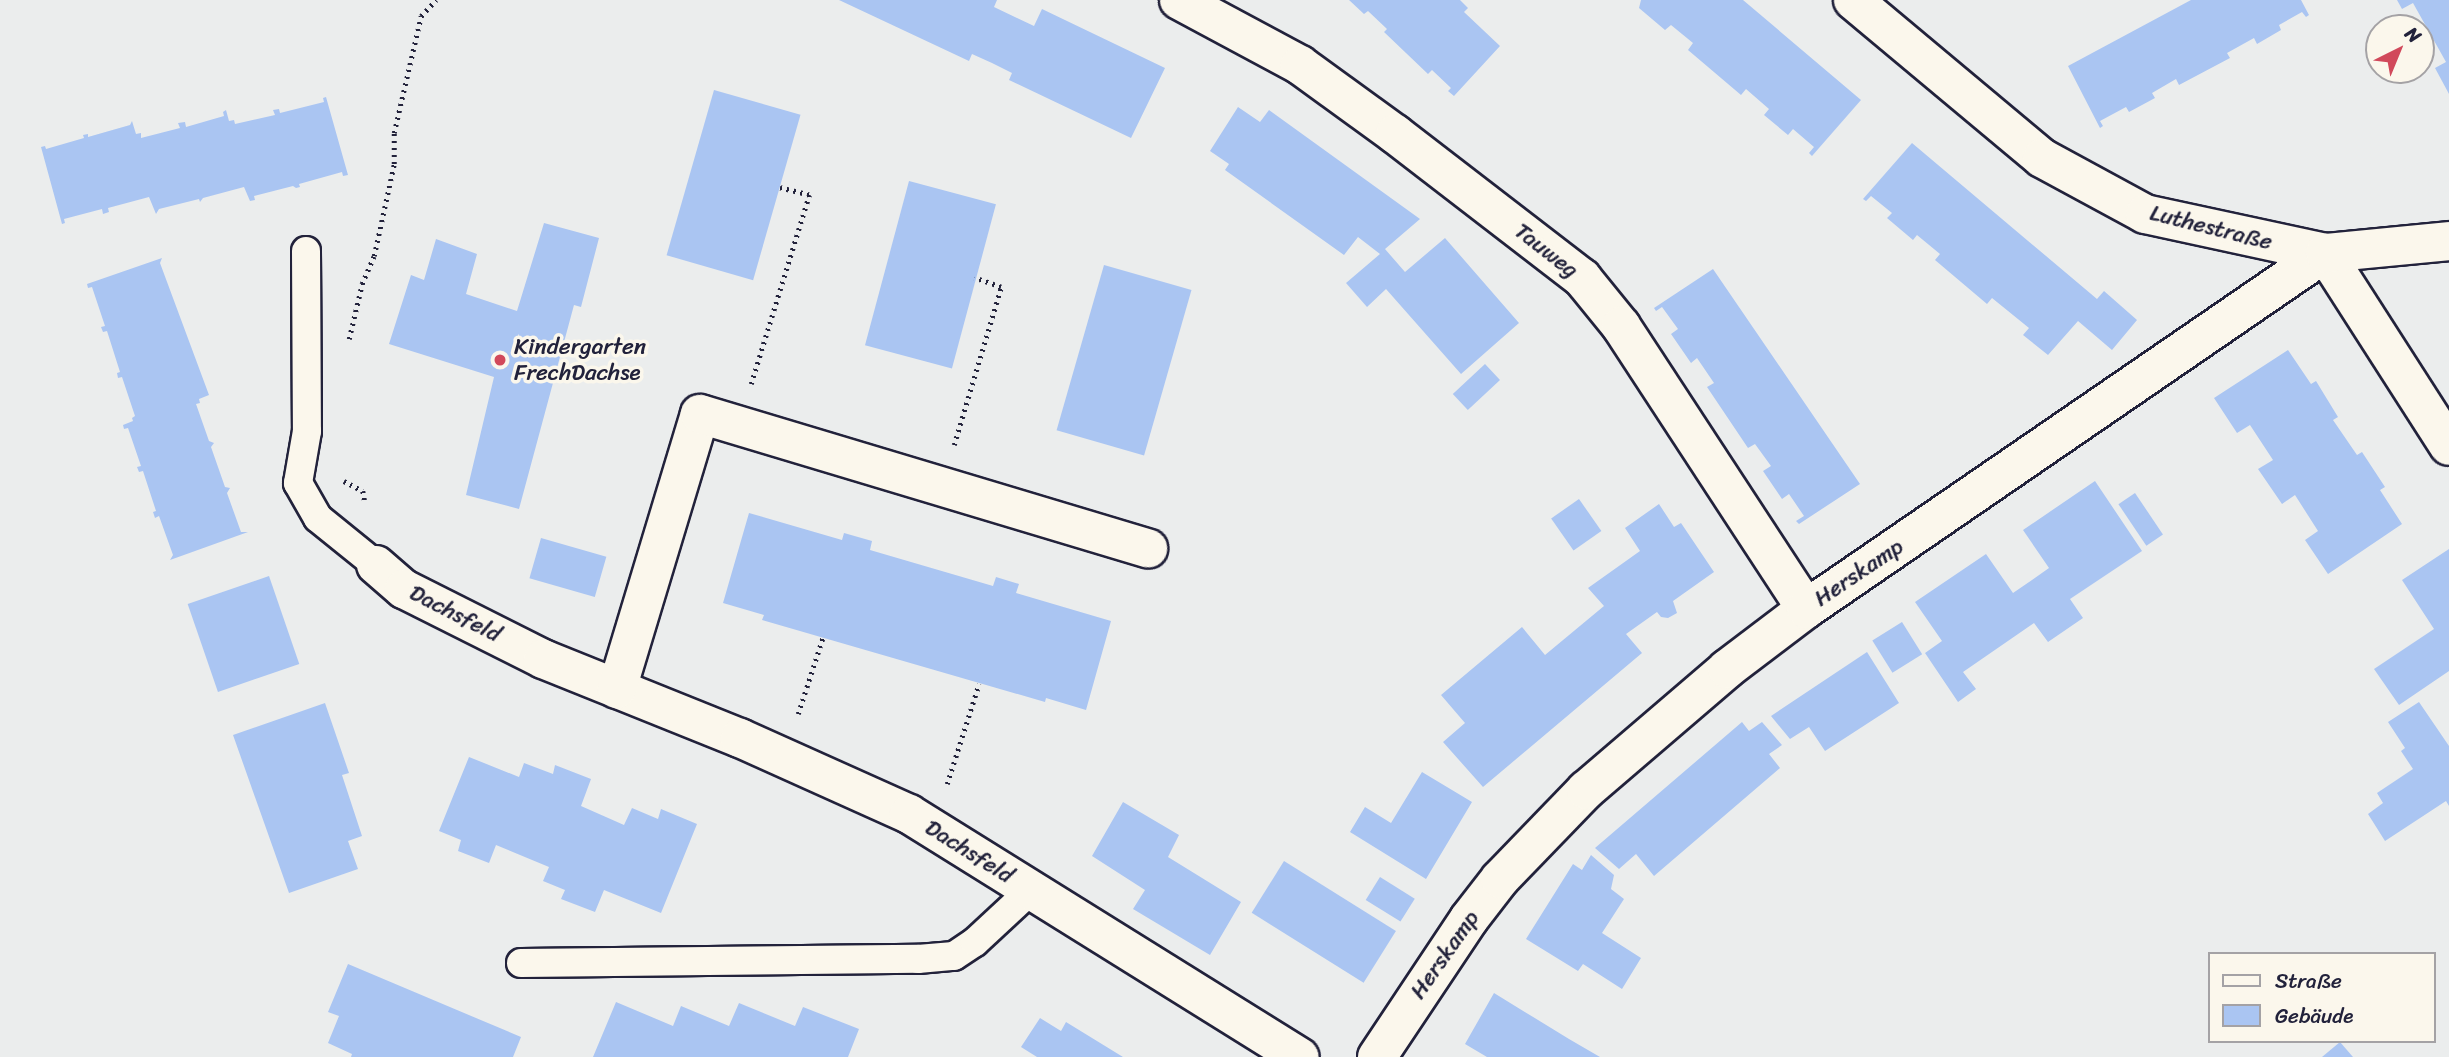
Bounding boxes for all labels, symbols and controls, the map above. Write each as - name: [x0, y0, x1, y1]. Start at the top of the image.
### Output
- north arrow: [2365, 14, 2435, 84]
- text: N: [2397, 18, 2429, 51]
- street label: Luthestraße: [2147, 199, 2275, 257]
- street label: Tauweg: [1509, 218, 1583, 284]
- place label: Kindergarten FrechDachse: [514, 333, 646, 387]
- marker: Kindergarten FrechDachse: [492, 352, 508, 368]
- street label: Herskamp: [1809, 533, 1909, 613]
- street label: Dachsfeld: [405, 579, 505, 649]
- street label: Dachsfeld: [920, 814, 1018, 890]
- street label: Herskamp: [1405, 905, 1485, 1005]
- legend: [2208, 952, 2435, 1043]
- text: Straße: [2275, 962, 2342, 1000]
- text: Gebäude: [2275, 997, 2353, 1035]

